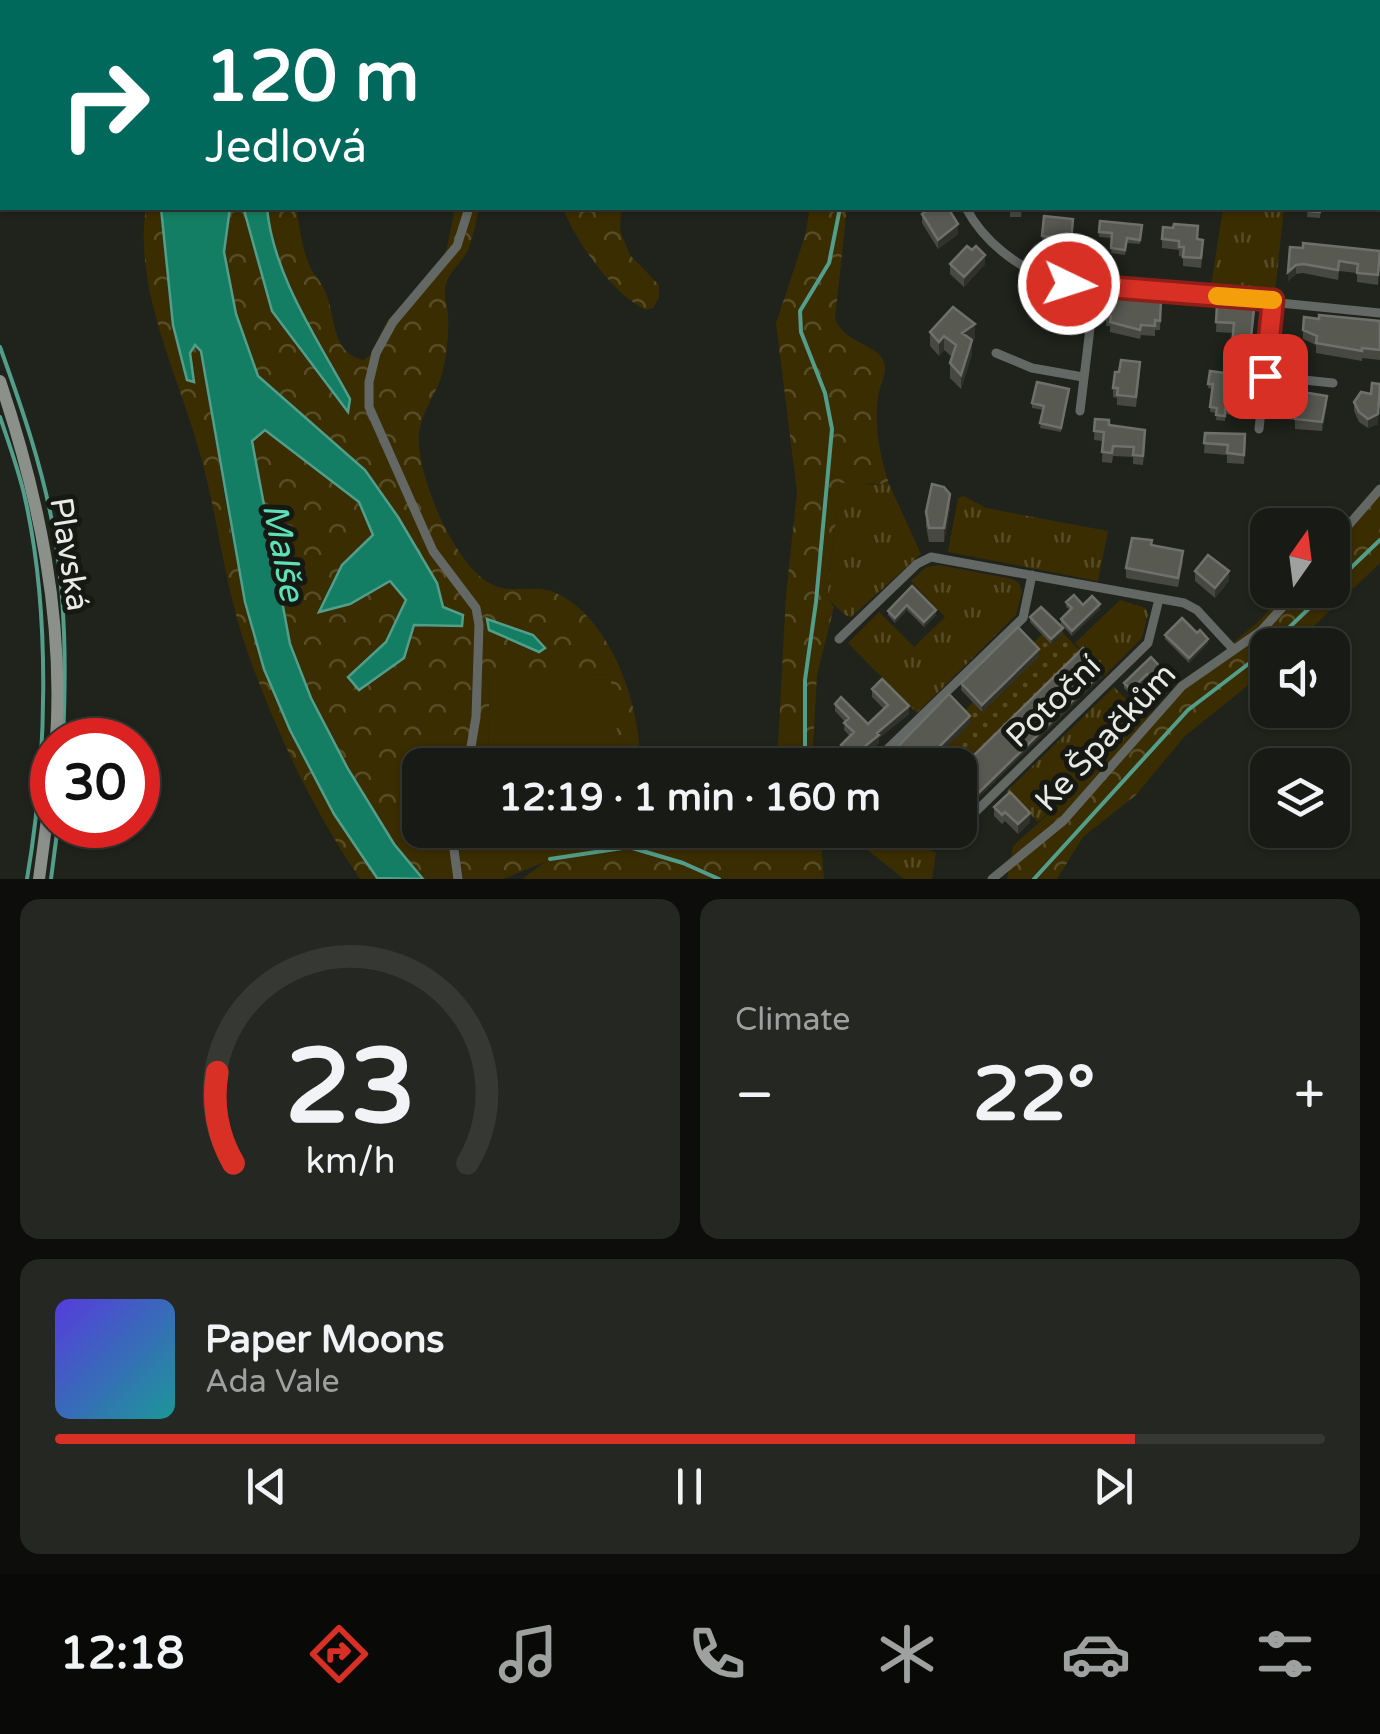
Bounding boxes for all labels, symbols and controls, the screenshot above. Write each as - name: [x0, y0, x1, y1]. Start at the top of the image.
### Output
- text: 120 m: [205, 36, 419, 120]
- icon: right: [40, 40, 170, 170]
- text: Jedlová: [205, 121, 367, 175]
- position arrow: [1017, 232, 1121, 336]
- pin: [1223, 334, 1308, 419]
- icon: arrive: [1238, 349, 1293, 404]
- street label: Plavská: [41, 495, 97, 614]
- water label: Malše: [253, 500, 313, 607]
- north arrow: [1250, 508, 1350, 608]
- map controls: [1250, 508, 1350, 848]
- button: sound: [1250, 628, 1350, 728]
- street label: Potoční: [999, 648, 1109, 756]
- street label: Ke Špačkům: [1027, 656, 1184, 820]
- speed limit sign: 30: [30, 718, 160, 848]
- button: layers: [1250, 748, 1350, 848]
- text: 12:19 · 1 min · 160 m: [498, 775, 881, 821]
- text: Climate: [735, 1001, 850, 1039]
- text: 23: [285, 1026, 415, 1151]
- text: 22°: [973, 1050, 1095, 1140]
- text: −: [735, 1063, 774, 1129]
- text: +: [1294, 1063, 1325, 1129]
- text: km/h: [305, 1140, 395, 1183]
- text: Paper Moons: [205, 1317, 445, 1363]
- text: Ada Vale: [205, 1363, 340, 1401]
- icon: previous: [239, 1459, 294, 1514]
- icon: pause: [662, 1459, 717, 1514]
- icon: next: [1086, 1459, 1141, 1514]
- icon: directions: [304, 1619, 374, 1689]
- icon: music: [493, 1619, 563, 1689]
- icon: phone: [682, 1619, 752, 1689]
- icon: climate: [872, 1619, 942, 1689]
- icon: car: [1061, 1619, 1131, 1689]
- icon: filters: [1250, 1619, 1320, 1689]
- text: 12:18: [60, 1627, 184, 1681]

